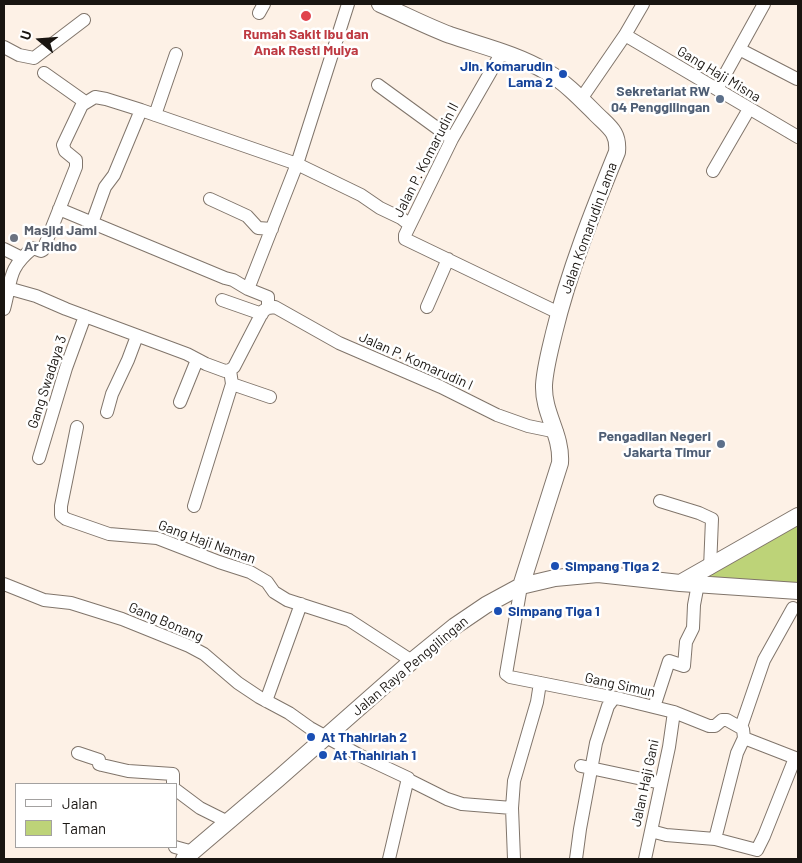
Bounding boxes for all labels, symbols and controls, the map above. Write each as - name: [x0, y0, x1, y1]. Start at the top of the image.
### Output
- marker: Rumah Sakit Ibu dan Anak Resti Mulya: [299, 9, 313, 23]
- north arrow: [15, 15, 65, 65]
- place label: Rumah Sakit Ibu dan Anak Resti Mulya: [243, 26, 369, 58]
- text: U: [16, 28, 35, 42]
- street label: Gang Haji Misna: [674, 42, 764, 106]
- place label: Jln. Komarudin Lama 2: [460, 58, 553, 90]
- marker: Jln. Komarudin Lama 2: [557, 68, 569, 80]
- place label: Sekretariat RW 04 Penggilingan: [611, 83, 710, 115]
- marker: Sekretariat RW 04 Penggilingan: [714, 93, 726, 105]
- street label: Jalan P. Komarudin II: [390, 100, 462, 220]
- street label: Jalan Komarudin Lama: [557, 160, 621, 296]
- place label: Masjid Jami Ar Ridho: [24, 222, 97, 254]
- marker: Masjid Jami Ar Ridho: [8, 232, 20, 244]
- street label: Jalan P. Komarudin I: [356, 328, 476, 394]
- street label: Gang Swadaya 3: [24, 333, 70, 431]
- place label: Pengadilan Negeri Jakarta Timur: [598, 428, 711, 461]
- marker: Pengadilan Negeri Jakarta Timur: [715, 438, 727, 450]
- street label: Gang Haji Naman: [156, 517, 258, 567]
- place label: Simpang Tiga 2: [565, 558, 660, 574]
- marker: Simpang Tiga 2: [549, 560, 561, 572]
- street label: Gang Bonang: [126, 599, 206, 645]
- place label: Simpang Tiga 1: [508, 603, 600, 619]
- marker: Simpang Tiga 1: [492, 605, 504, 617]
- street label: Jalan Raya Penggilingan: [349, 613, 471, 719]
- street label: Gang Simun: [583, 669, 657, 701]
- place label: At Thahiriah 2: [321, 729, 407, 745]
- marker: At Thahiriah 2: [305, 731, 317, 743]
- street label: Jalan Haji Gani: [628, 738, 662, 828]
- place label: At Thahiriah 1: [333, 747, 416, 763]
- marker: At Thahiriah 1: [317, 749, 329, 761]
- legend: [15, 783, 178, 848]
- text: Jalan: [62, 794, 98, 812]
- text: Taman: [62, 819, 106, 837]

